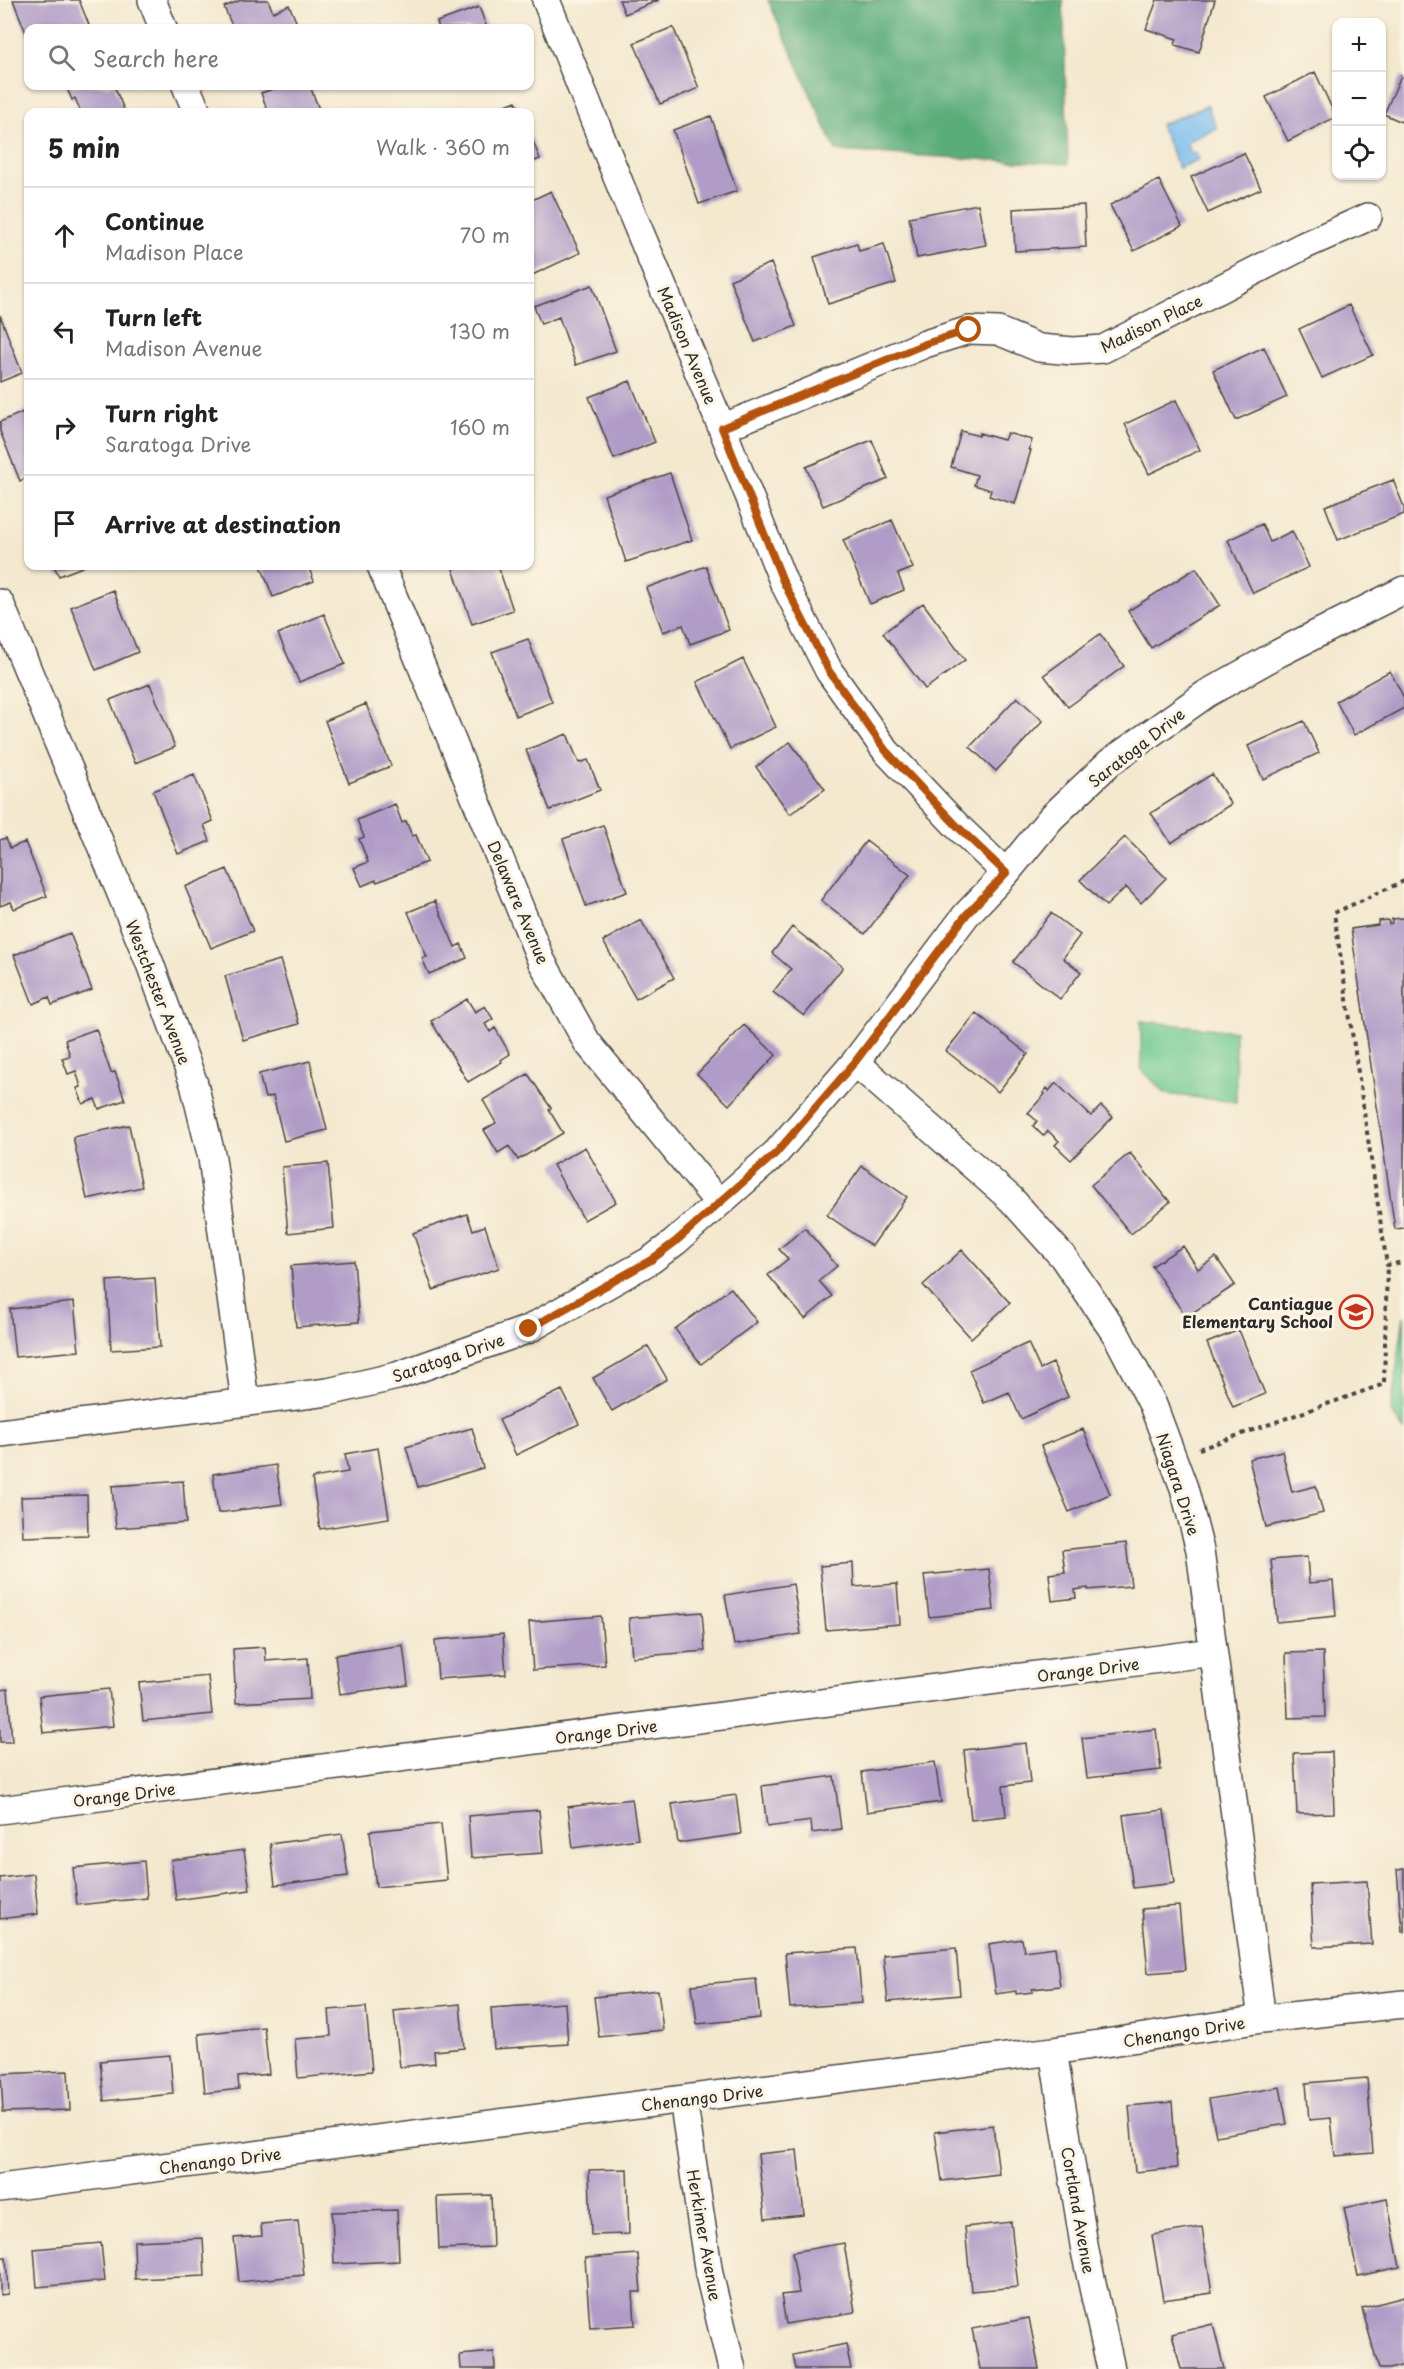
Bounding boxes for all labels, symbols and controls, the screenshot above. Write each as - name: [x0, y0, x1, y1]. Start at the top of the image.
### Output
- map controls: [1332, 18, 1386, 180]
- button: +: [1332, 18, 1386, 72]
- search box: [24, 24, 534, 90]
- icon: search: [45, 41, 78, 74]
- text: Search here: [93, 41, 219, 74]
- button: −: [1332, 72, 1386, 126]
- button: locate: [1332, 126, 1386, 180]
- text: 5 min: [48, 128, 120, 167]
- text: Walk · 360 m: [376, 132, 510, 162]
- text: Continue: [105, 204, 204, 237]
- icon: ahead: [48, 219, 81, 252]
- text: 70 m: [460, 220, 510, 250]
- text: Madison Place: [105, 237, 244, 267]
- street label: Madison Avenue: [652, 282, 724, 408]
- street label: Madison Place: [1096, 288, 1206, 358]
- text: Turn left: [105, 300, 202, 333]
- icon: left: [48, 315, 81, 348]
- text: 130 m: [450, 316, 510, 346]
- route start: [955, 316, 981, 342]
- text: Madison Avenue: [105, 333, 262, 363]
- text: Turn right: [105, 396, 218, 429]
- icon: right: [48, 411, 81, 444]
- text: 160 m: [450, 412, 510, 442]
- text: Saratoga Drive: [105, 429, 251, 459]
- icon: arrive: [48, 507, 81, 540]
- text: Arrive at destination: [105, 507, 341, 540]
- street label: Saratoga Drive: [1082, 701, 1190, 793]
- street label: Delaware Avenue: [482, 837, 556, 968]
- street label: Westchester Avenue: [120, 916, 198, 1068]
- place label: Cantiague Elementary School: [1182, 1291, 1333, 1333]
- school or university icon: Cantiague Elementary School: [1338, 1294, 1374, 1330]
- route end: [515, 1315, 541, 1341]
- street label: Saratoga Drive: [389, 1326, 508, 1387]
- street label: Niagara Drive: [1151, 1430, 1207, 1539]
- street label: Orange Drive: [1035, 1651, 1141, 1687]
- street label: Orange Drive: [553, 1713, 659, 1749]
- street label: Orange Drive: [71, 1776, 177, 1812]
- street label: Chenango Drive: [1121, 2009, 1247, 2052]
- street label: Chenango Drive: [639, 2078, 765, 2116]
- street label: Chenango Drive: [157, 2141, 283, 2179]
- street label: Cortland Avenue: [1056, 2145, 1102, 2276]
- street label: Herkimer Avenue: [682, 2168, 728, 2303]

